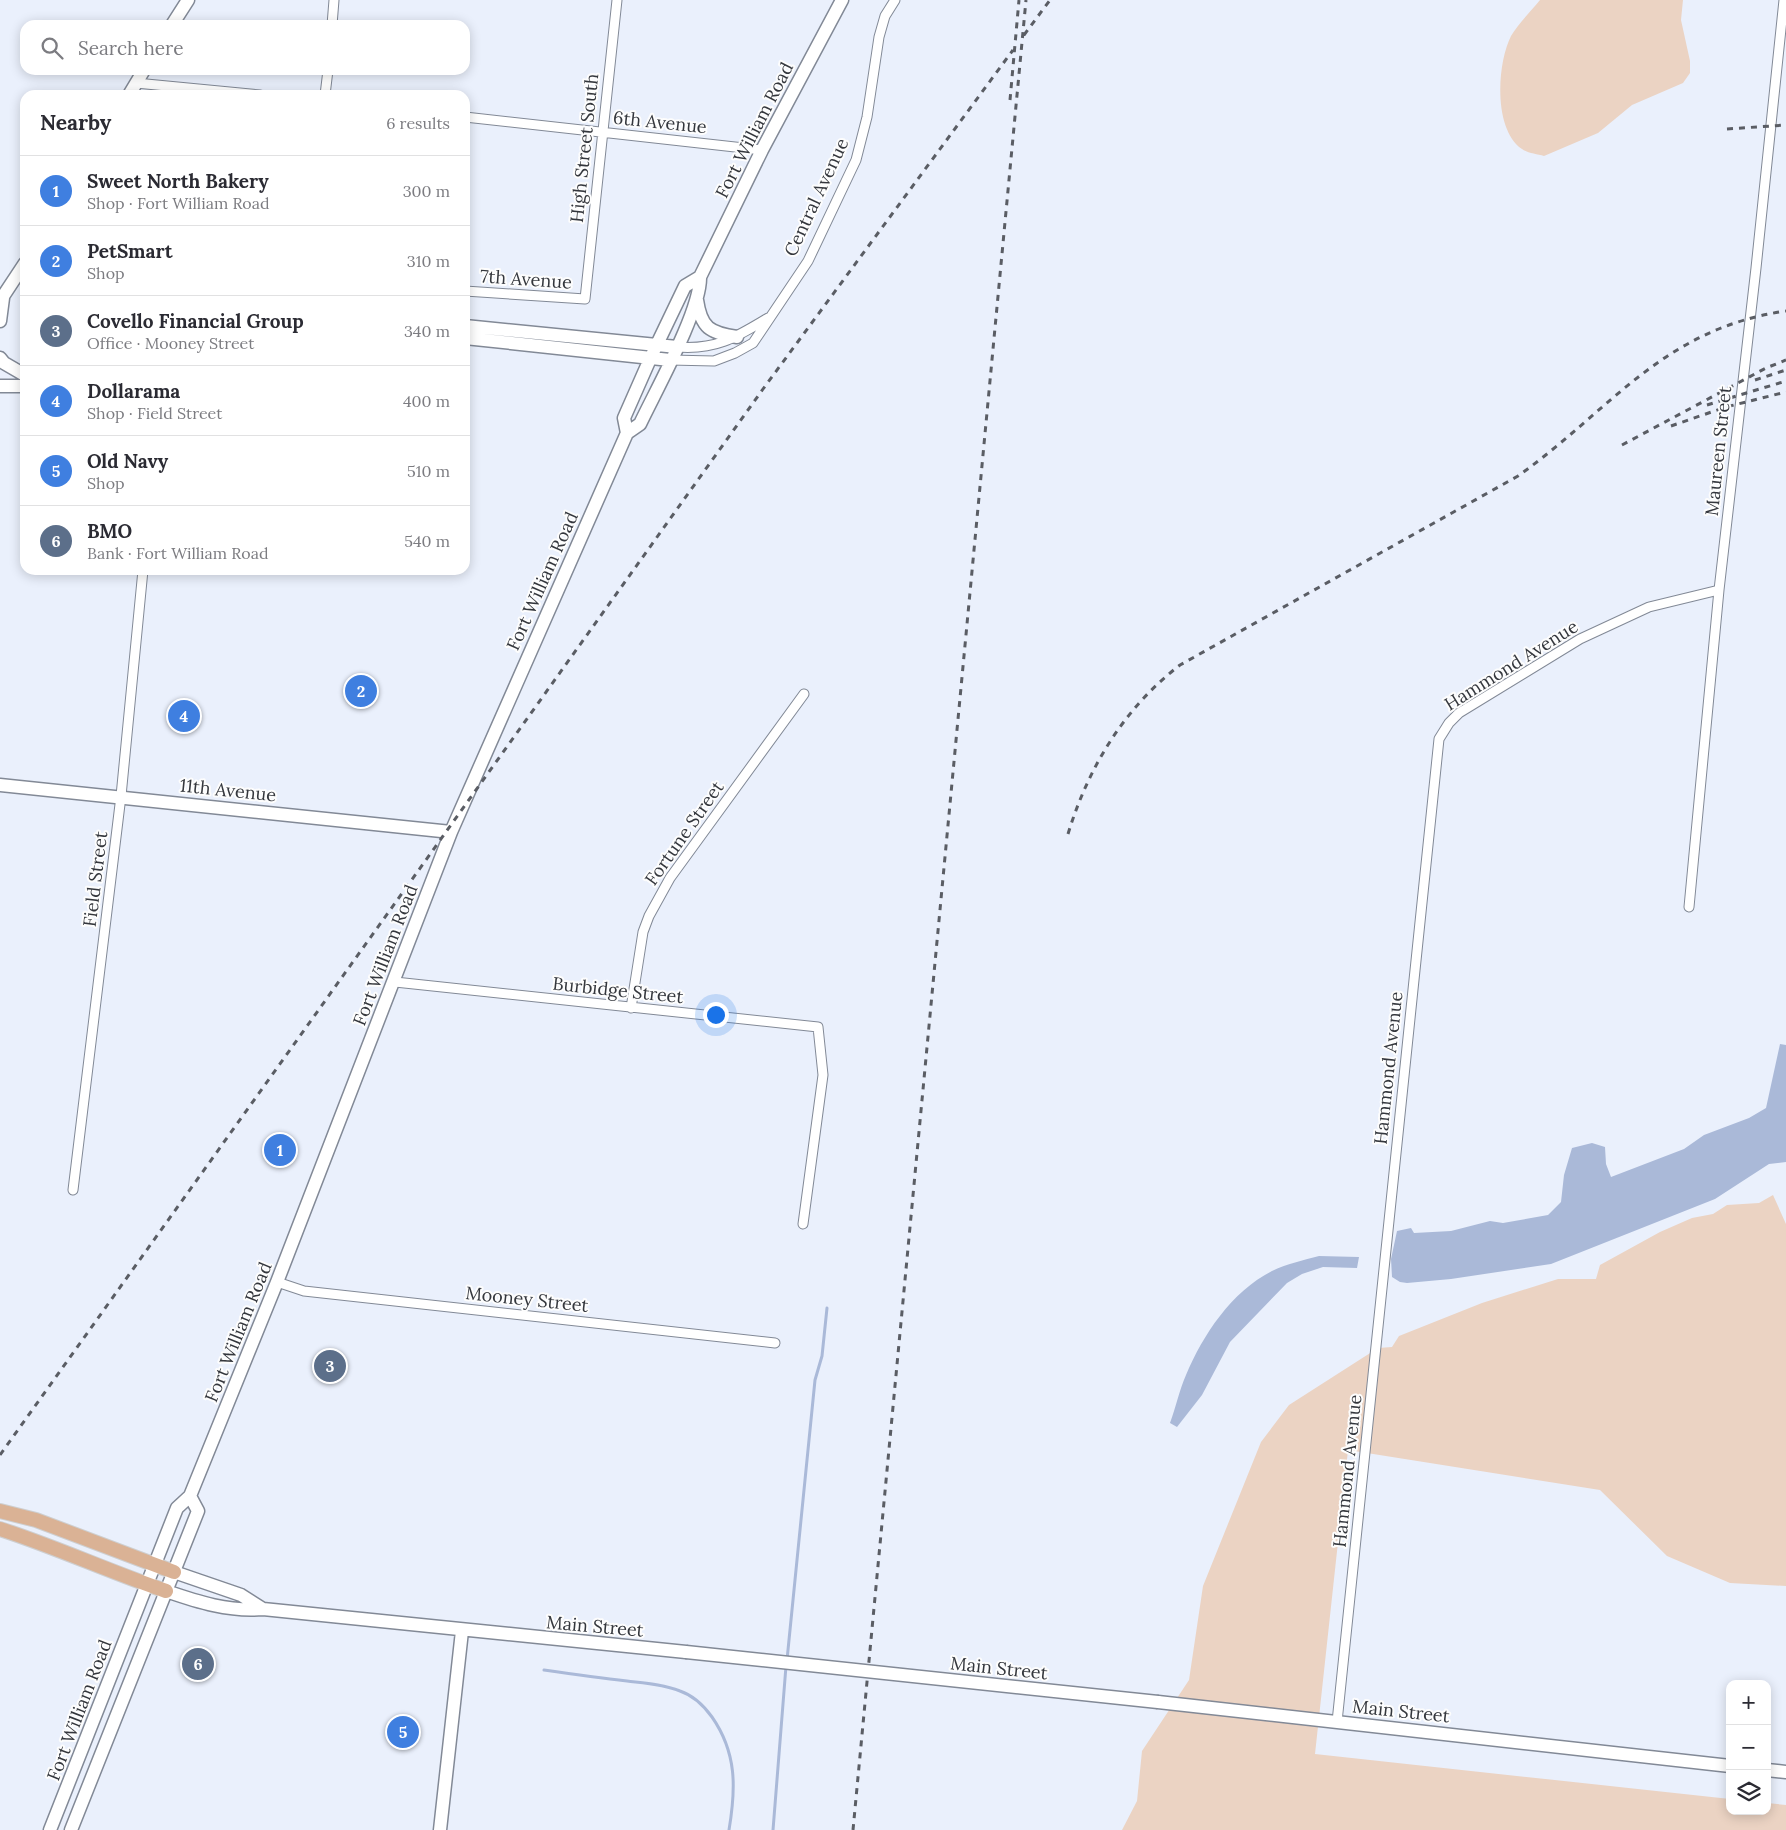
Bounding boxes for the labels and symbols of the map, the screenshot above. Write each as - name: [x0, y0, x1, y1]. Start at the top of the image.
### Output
- street label: Fort William Road: [710, 58, 798, 202]
- street label: High Street South: [565, 72, 603, 224]
- street label: 6th Avenue: [612, 106, 708, 138]
- street label: Central Avenue: [779, 134, 854, 260]
- street label: 7th Avenue: [479, 264, 573, 294]
- street label: Maureen Street: [1700, 385, 1736, 517]
- street label: Fort William Road: [501, 508, 583, 654]
- street label: Hammond Avenue: [1440, 614, 1582, 715]
- pin: 2: [345, 672, 377, 710]
- pin: 4: [168, 697, 200, 735]
- street label: 11th Avenue: [179, 774, 278, 807]
- street label: Fortune Street: [640, 776, 728, 890]
- street label: Field Street: [78, 830, 112, 928]
- street label: Fort William Road: [348, 881, 423, 1029]
- street label: Burbidge Street: [552, 972, 684, 1008]
- street label: Hammond Avenue: [1369, 990, 1407, 1145]
- your location: [703, 1002, 729, 1028]
- pin: 1: [264, 1131, 296, 1169]
- street label: Fort William Road: [199, 1258, 277, 1405]
- street label: Mooney Street: [464, 1281, 590, 1317]
- pin: 3: [314, 1347, 346, 1385]
- street label: Hammond Avenue: [1328, 1393, 1366, 1548]
- street label: Main Street: [545, 1610, 645, 1642]
- street label: Fort William Road: [42, 1636, 117, 1784]
- pin: 6: [182, 1645, 214, 1683]
- street label: Main Street: [949, 1651, 1049, 1685]
- street label: Main Street: [1351, 1694, 1451, 1728]
- pin: 5: [387, 1713, 419, 1751]

